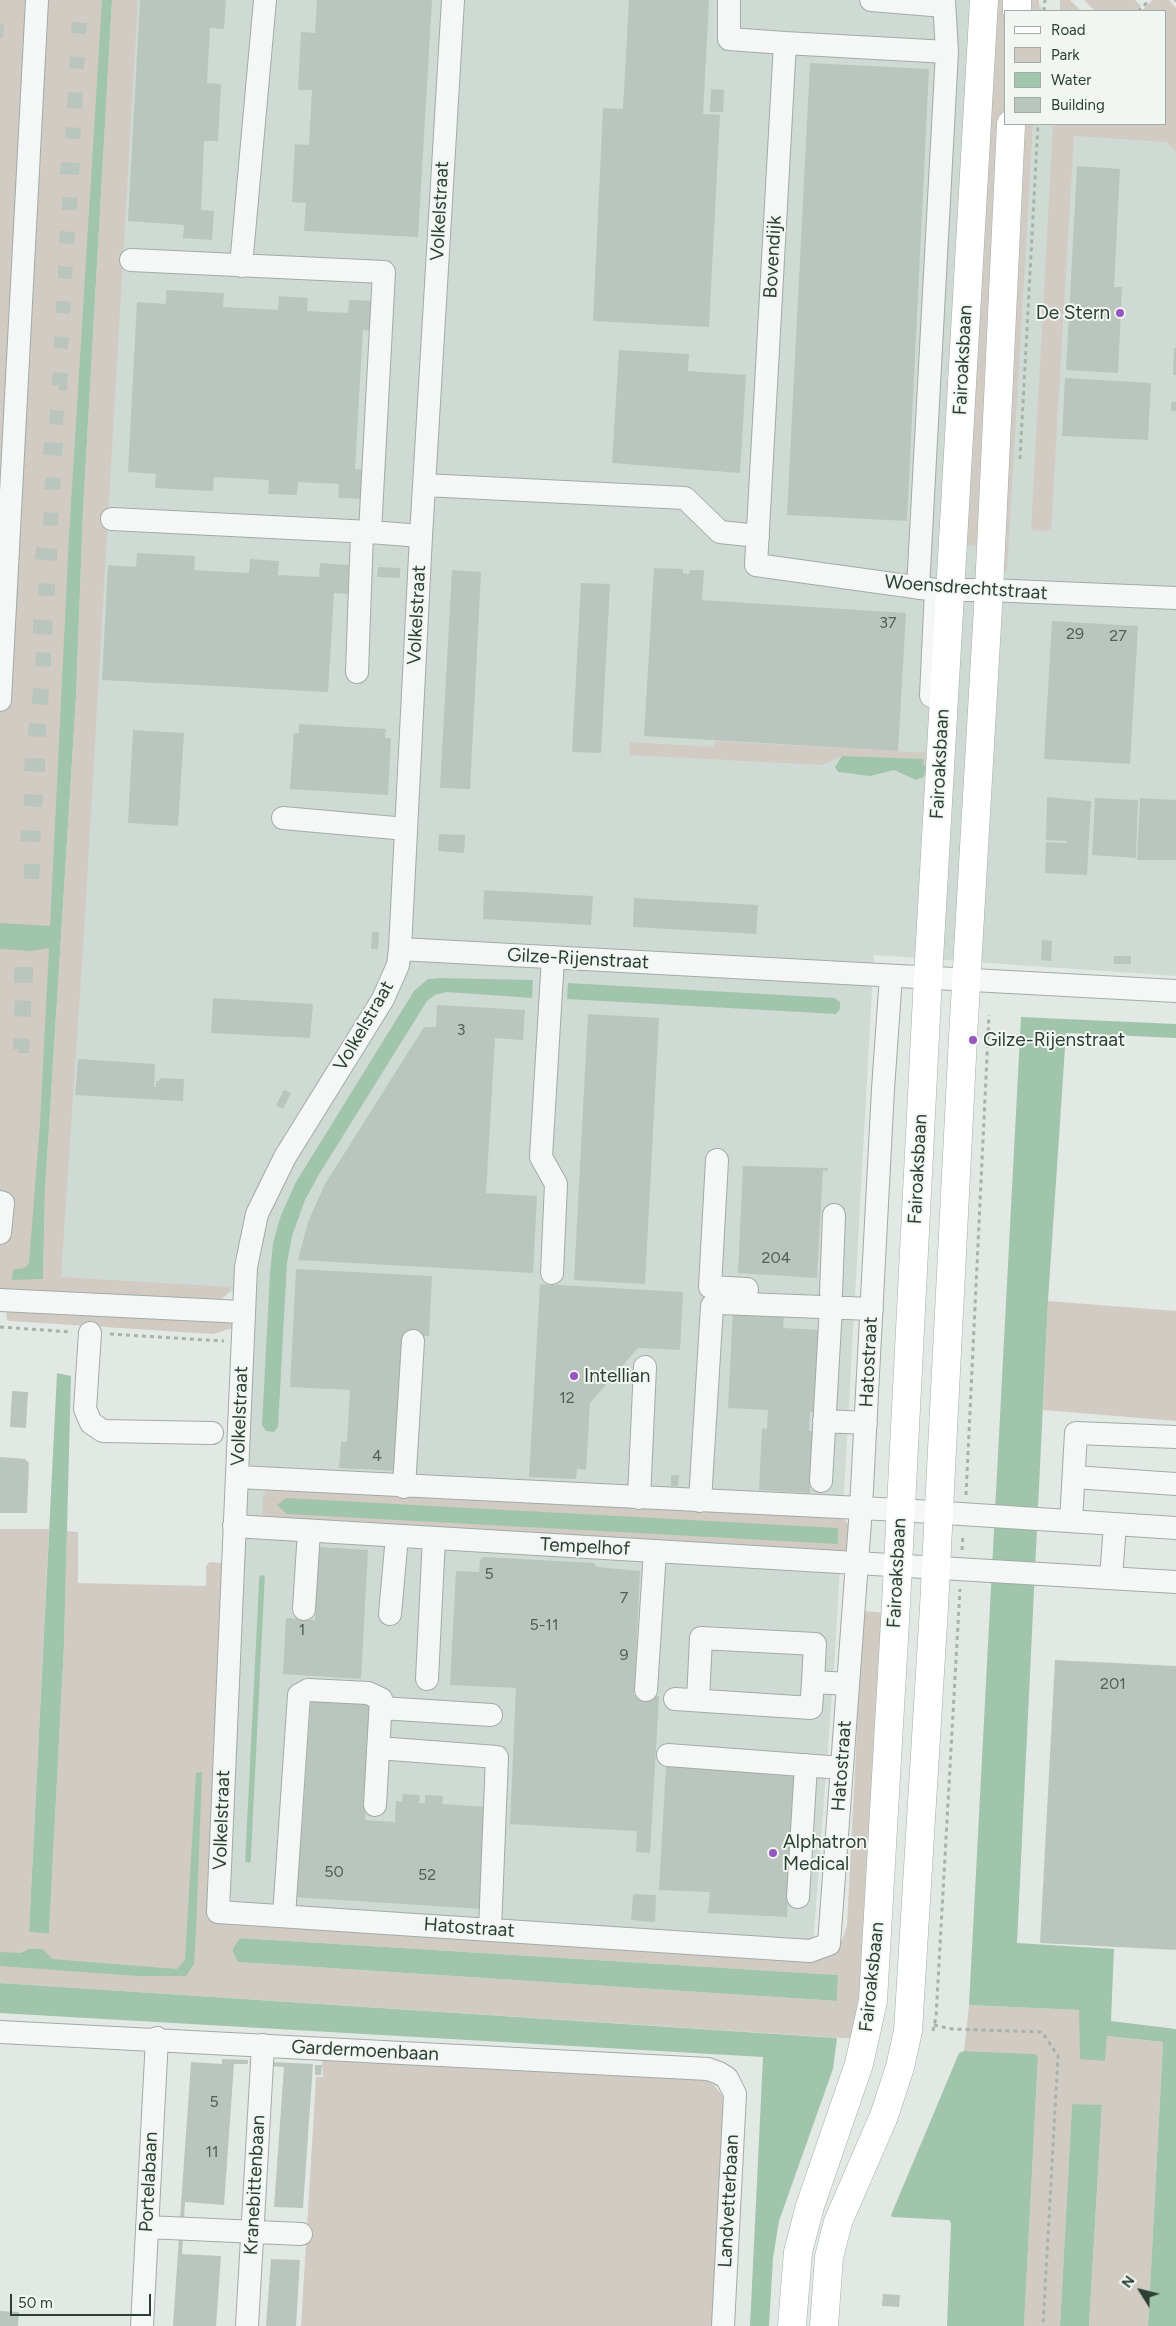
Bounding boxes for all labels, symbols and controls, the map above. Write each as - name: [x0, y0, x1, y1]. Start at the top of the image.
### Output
- legend: [1004, 10, 1166, 125]
- text: Road: [1051, 21, 1086, 39]
- text: Park: [1051, 46, 1080, 64]
- text: Water: [1051, 71, 1091, 89]
- text: Building: [1051, 96, 1105, 114]
- street label: Volkelstraat: [426, 160, 454, 262]
- street label: Bovendijk: [759, 215, 787, 299]
- place label: De Stern: [1036, 302, 1110, 324]
- street label: Fairoaksbaan: [949, 304, 977, 416]
- marker: De Stern: [1114, 307, 1126, 319]
- street label: Volkelstraat: [403, 564, 431, 666]
- street label: Woensdrechtstraat: [884, 571, 1048, 605]
- house number: 37: [879, 613, 897, 633]
- house number: 29: [1066, 624, 1084, 644]
- house number: 27: [1109, 626, 1127, 646]
- street label: Fairoaksbaan: [926, 708, 954, 820]
- street label: Gilze-Rijenstraat: [506, 944, 650, 974]
- street label: Volkelstraat: [329, 977, 399, 1075]
- house number: 3: [457, 1020, 465, 1040]
- place label: Gilze-Rijenstraat: [983, 1029, 1125, 1051]
- marker: Gilze-Rijenstraat: [967, 1034, 979, 1046]
- street label: Fairoaksbaan: [904, 1113, 932, 1225]
- house number: 204: [761, 1248, 791, 1268]
- street label: Hatostraat: [855, 1316, 883, 1408]
- place label: Intellian: [584, 1365, 650, 1387]
- street label: Volkelstraat: [227, 1366, 253, 1466]
- marker: Intellian: [568, 1370, 580, 1382]
- house number: 12: [559, 1388, 575, 1408]
- house number: 4: [372, 1446, 382, 1466]
- street label: Fairoaksbaan: [883, 1517, 911, 1629]
- street label: Tempelhof: [539, 1533, 631, 1561]
- house number: 5: [484, 1564, 494, 1584]
- house number: 7: [620, 1588, 628, 1608]
- house number: 5-11: [529, 1615, 559, 1635]
- house number: 1: [299, 1620, 305, 1640]
- house number: 9: [619, 1645, 629, 1665]
- house number: 201: [1100, 1674, 1126, 1694]
- street label: Hatostraat: [827, 1720, 857, 1812]
- street label: Volkelstraat: [209, 1770, 235, 1870]
- place label: Alphatron Medical: [783, 1831, 867, 1875]
- marker: Alphatron Medical: [767, 1847, 779, 1859]
- house number: 50: [324, 1862, 344, 1882]
- house number: 52: [418, 1865, 436, 1885]
- street label: Hatostraat: [423, 1913, 515, 1943]
- street label: Fairoaksbaan: [855, 1921, 889, 2033]
- street label: Gardermoenbaan: [291, 2036, 439, 2066]
- house number: 5: [209, 2092, 219, 2112]
- street label: Kranebittenbaan: [240, 2114, 270, 2256]
- street label: Portelabaan: [135, 2131, 163, 2233]
- street label: Landvetterbaan: [714, 2134, 744, 2268]
- house number: 11: [205, 2142, 219, 2162]
- north arrow: [1116, 2266, 1166, 2316]
- text: N: [1118, 2273, 1139, 2291]
- scale bar: [12, 2284, 154, 2316]
- text: 50 m: [18, 2294, 53, 2312]

